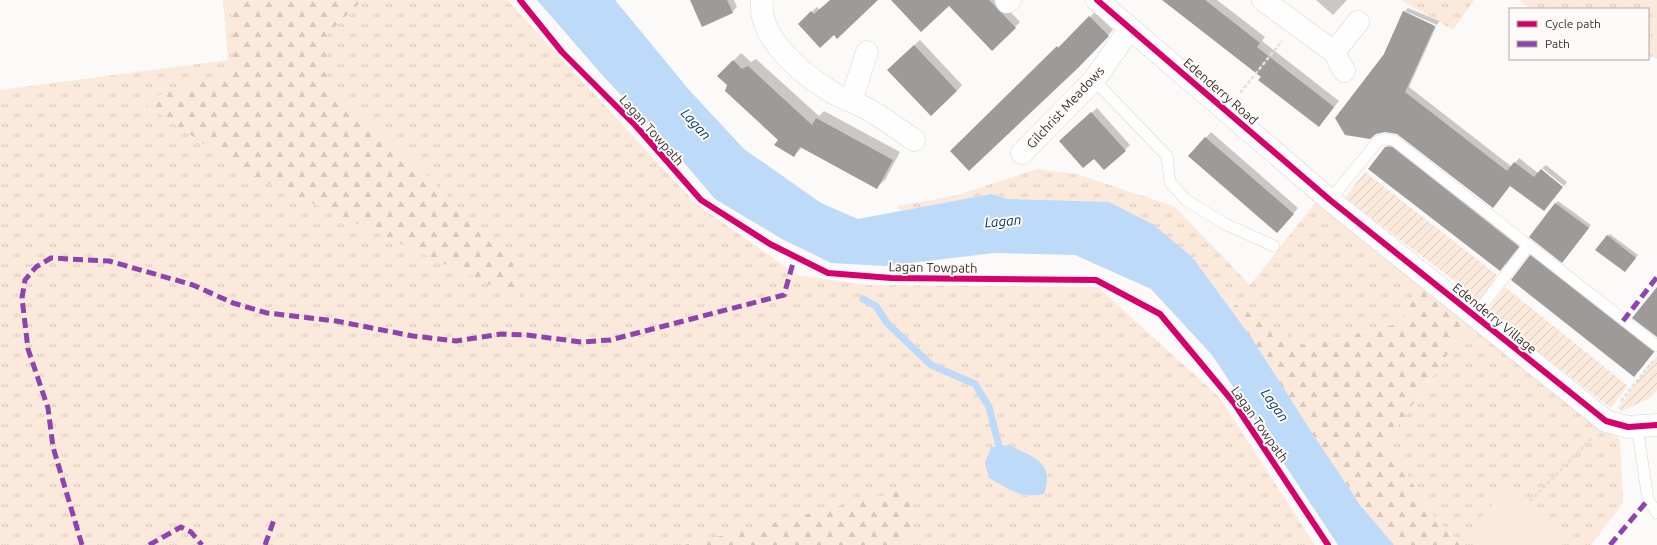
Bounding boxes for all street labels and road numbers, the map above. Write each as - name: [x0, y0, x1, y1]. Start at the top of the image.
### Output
- street label: Edenderry Road: [1181, 55, 1261, 127]
- street label: Gilchrist Meadows: [1024, 63, 1107, 151]
- street label: Lagan Towpath: [617, 92, 687, 168]
- street label: Lagan Towpath: [888, 259, 978, 275]
- street label: Edenderry Village: [1450, 280, 1540, 356]
- street label: Lagan Towpath: [1229, 384, 1291, 464]

